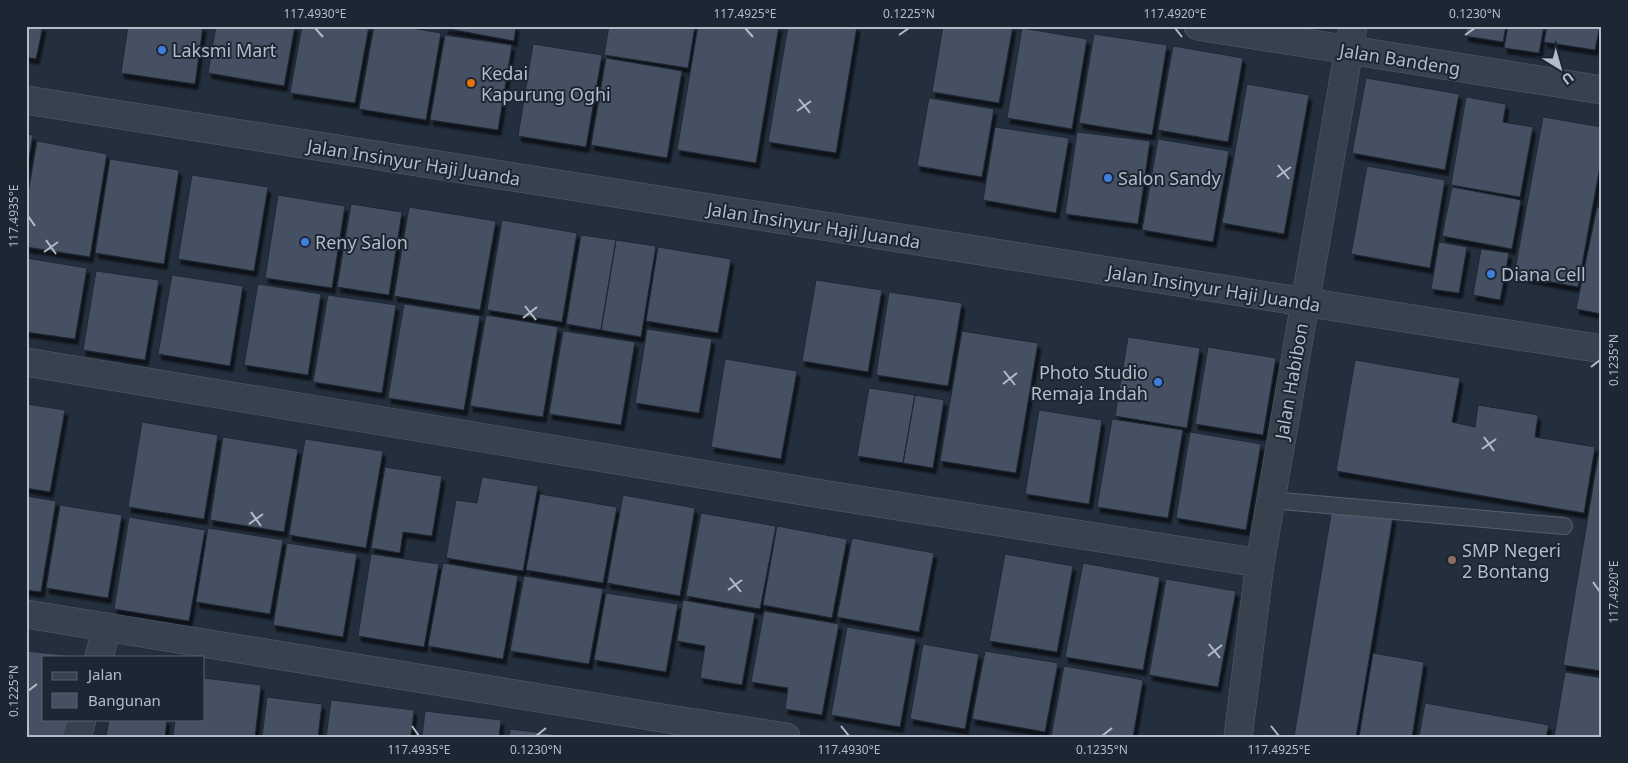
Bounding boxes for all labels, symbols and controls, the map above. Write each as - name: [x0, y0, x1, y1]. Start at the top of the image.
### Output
- text: 117.4930°E: [283, 5, 347, 22]
- text: 117.4925°E: [713, 5, 777, 22]
- text: 0.1225°N: [883, 5, 935, 22]
- text: 117.4920°E: [1143, 5, 1207, 22]
- text: 0.1230°N: [1449, 5, 1501, 22]
- street label: Jalan Bandeng: [1336, 37, 1462, 80]
- place label: Laksmi Mart: [172, 38, 277, 62]
- north arrow: [1536, 42, 1586, 92]
- marker: Laksmi Mart: [156, 44, 168, 56]
- place label: Kedai Kapurung Oghi: [481, 61, 611, 106]
- text: U: [1558, 68, 1578, 90]
- marker: Kedai Kapurung Oghi: [465, 77, 477, 89]
- street label: Jalan Insinyur Haji Juanda: [304, 133, 522, 191]
- place label: Salon Sandy: [1118, 166, 1221, 190]
- marker: Salon Sandy: [1102, 172, 1114, 184]
- text: 117.4935°E: [5, 184, 22, 248]
- street label: Jalan Insinyur Haji Juanda: [704, 196, 922, 254]
- place label: Reny Salon: [315, 230, 408, 254]
- marker: Reny Salon: [299, 236, 311, 248]
- street label: Jalan Insinyur Haji Juanda: [1104, 259, 1322, 317]
- place label: Diana Cell: [1501, 262, 1586, 286]
- marker: Diana Cell: [1485, 268, 1497, 280]
- street label: Jalan Habibon: [1269, 321, 1313, 443]
- text: 0.1235°N: [1605, 334, 1622, 386]
- place label: Photo Studio Remaja Indah: [1031, 360, 1148, 405]
- marker: Photo Studio Remaja Indah: [1152, 376, 1164, 388]
- place label: SMP Negeri 2 Bontang: [1462, 538, 1561, 583]
- marker: SMP Negeri 2 Bontang: [1446, 554, 1458, 566]
- text: 117.4920°E: [1605, 560, 1622, 624]
- legend: [42, 656, 205, 720]
- text: Jalan: [86, 664, 122, 684]
- text: 0.1225°N: [5, 665, 22, 717]
- text: Bangunan: [88, 690, 161, 710]
- text: 117.4935°E: [387, 741, 451, 758]
- text: 0.1230°N: [510, 741, 562, 758]
- text: 117.4930°E: [817, 741, 881, 758]
- text: 0.1235°N: [1076, 741, 1128, 758]
- text: 117.4925°E: [1247, 741, 1311, 758]

